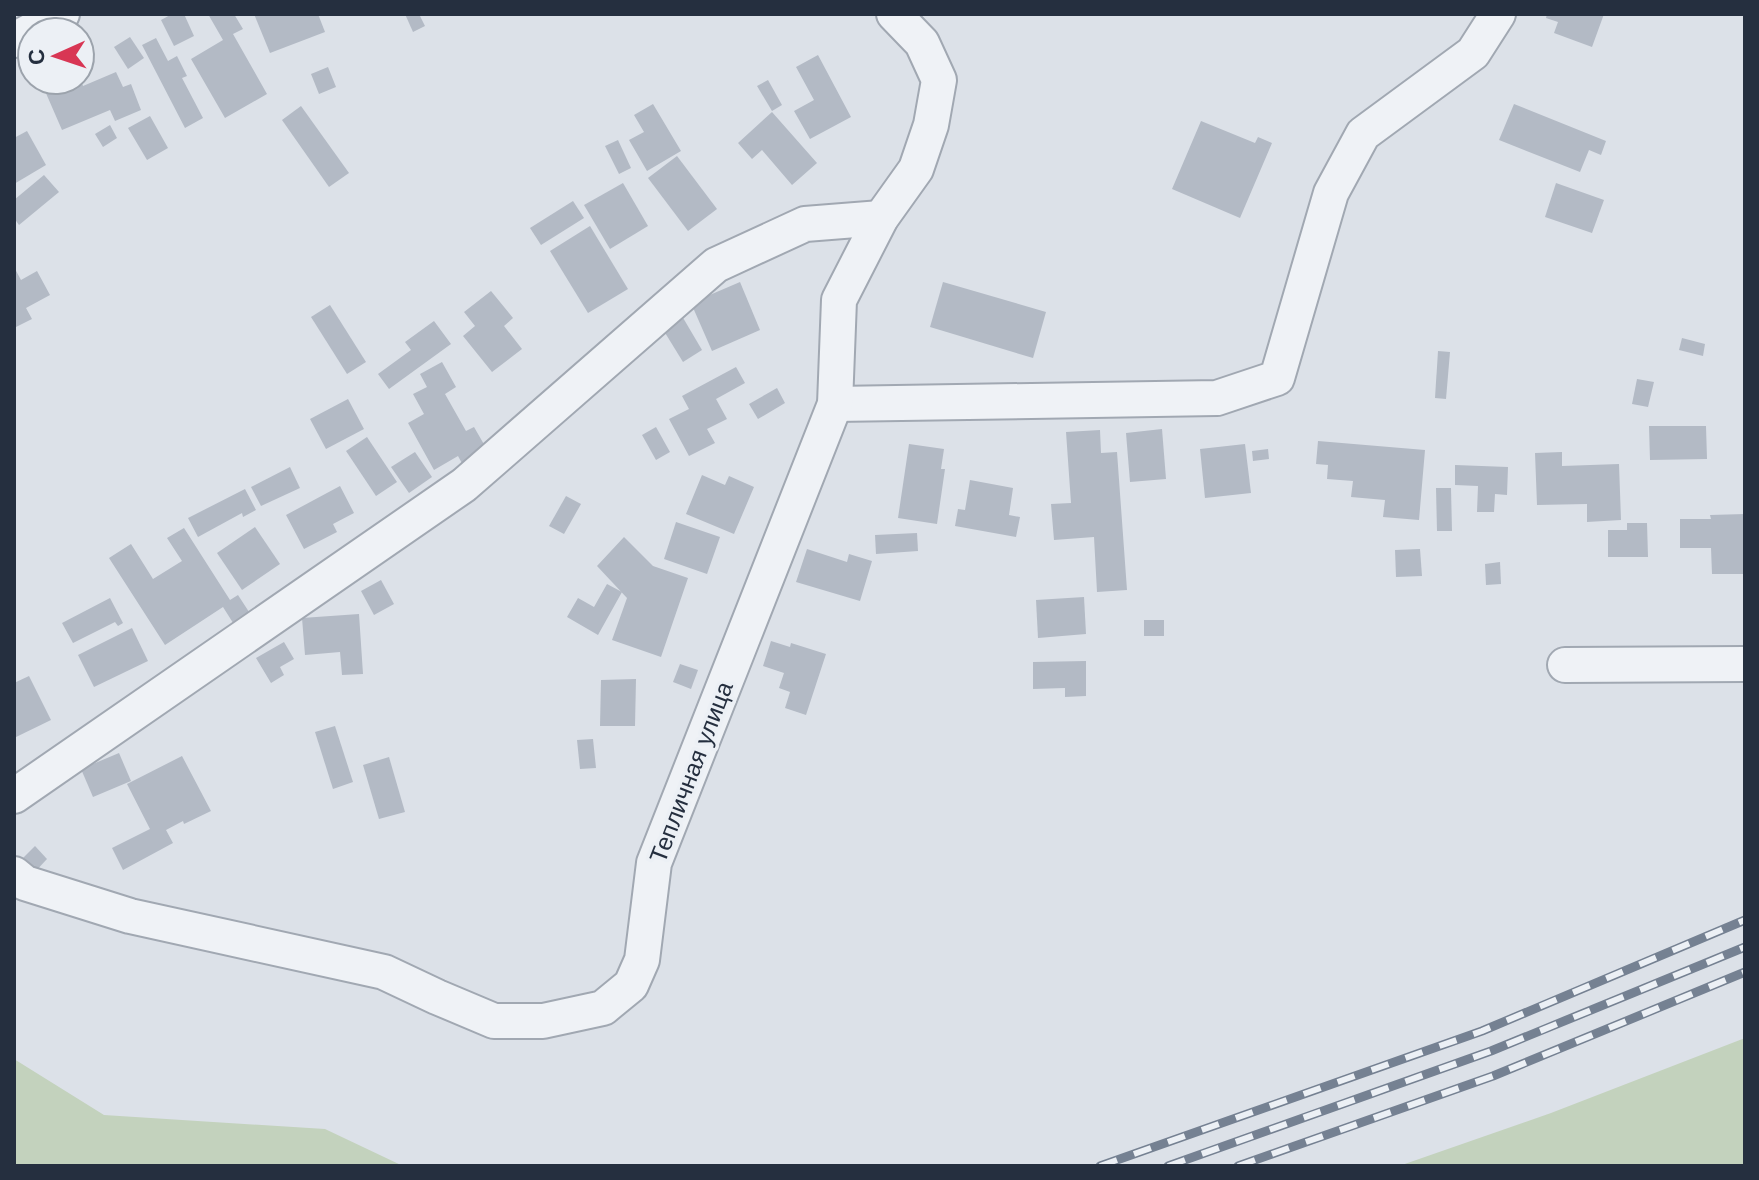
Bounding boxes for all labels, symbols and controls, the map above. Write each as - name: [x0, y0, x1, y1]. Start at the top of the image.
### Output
- north arrow: [16, 16, 96, 96]
- text: С: [24, 48, 49, 66]
- street label: Тепличная улица: [644, 677, 738, 866]

